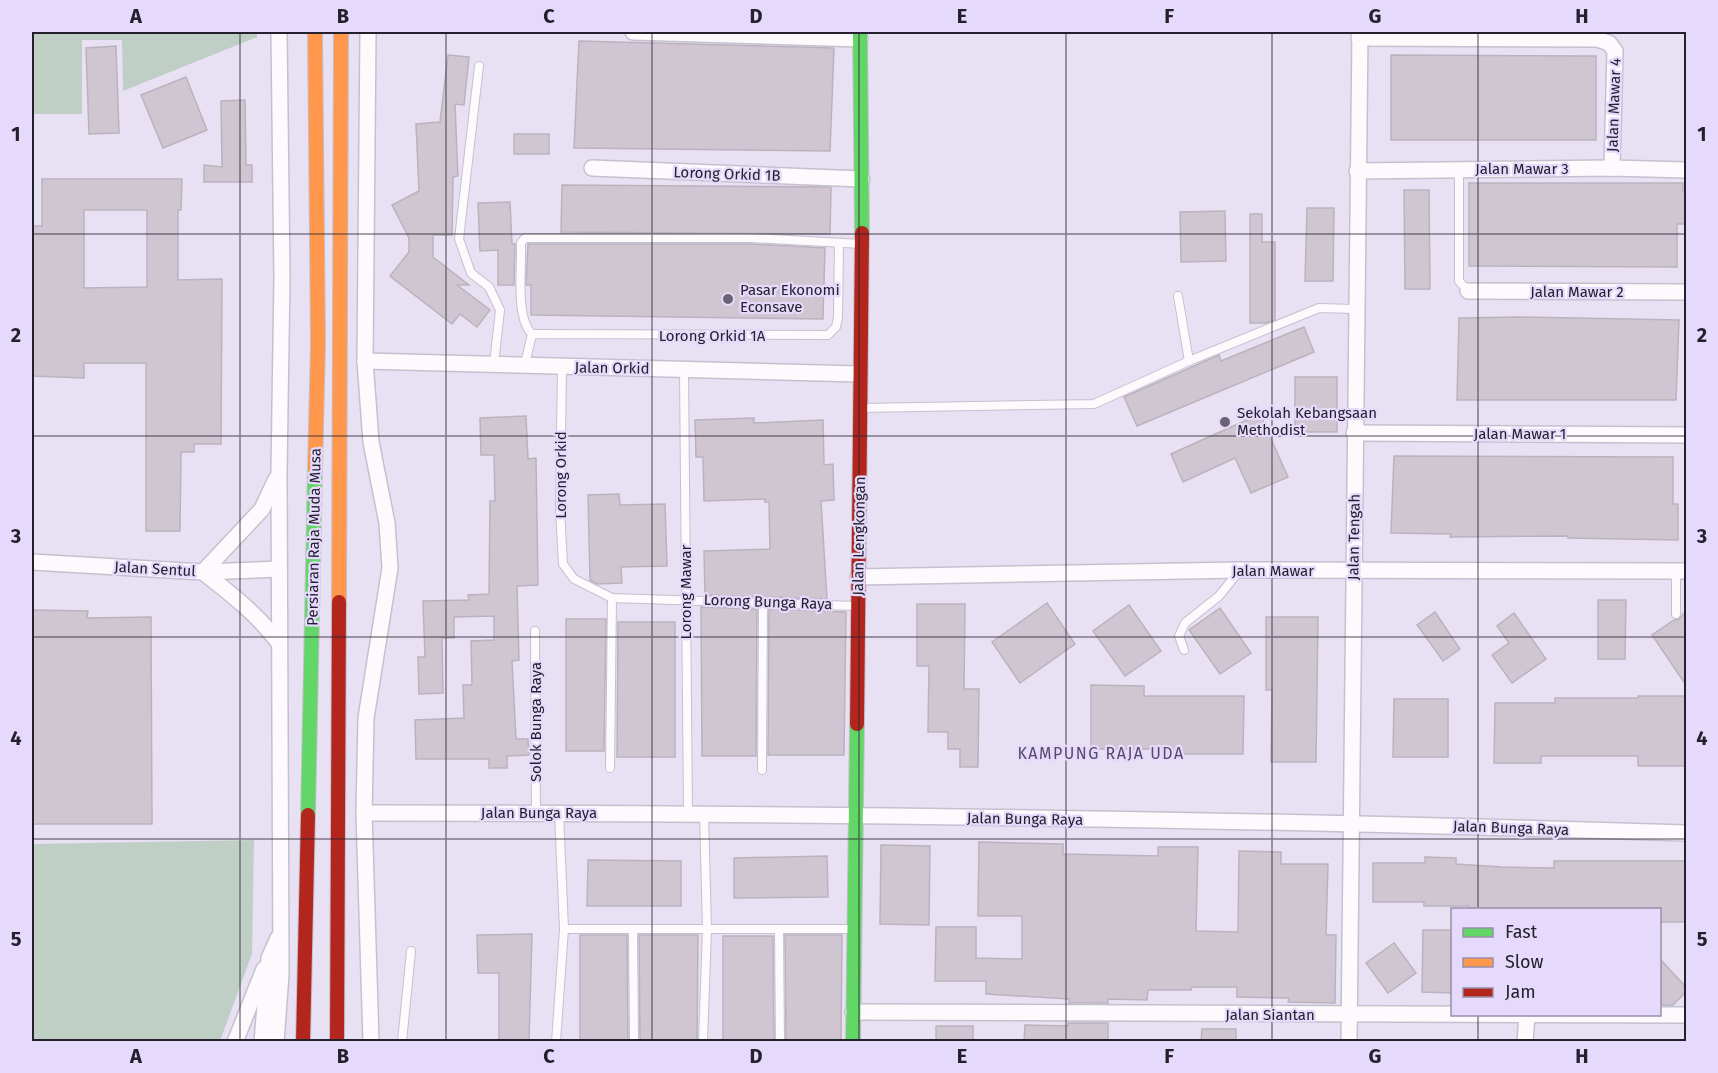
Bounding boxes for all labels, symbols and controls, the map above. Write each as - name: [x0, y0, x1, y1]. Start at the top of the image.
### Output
- text: A: [129, 4, 143, 28]
- text: B: [337, 4, 349, 28]
- text: C: [543, 4, 555, 28]
- text: D: [749, 4, 763, 28]
- text: E: [957, 4, 967, 28]
- text: F: [1164, 4, 1174, 28]
- text: G: [1369, 4, 1381, 28]
- text: H: [1575, 4, 1589, 28]
- street label: Jalan Mawar 4: [1603, 58, 1625, 152]
- text: 1: [11, 122, 21, 146]
- text: 1: [1697, 122, 1707, 146]
- street label: Jalan Mawar 3: [1475, 160, 1569, 178]
- street label: Lorong Orkid 1B: [673, 163, 781, 185]
- place label: Pasar Ekonomi Econsave: [740, 281, 840, 316]
- street label: Jalan Mawar 2: [1530, 283, 1624, 301]
- marker: Pasar Ekonomi Econsave: [721, 292, 735, 306]
- text: 2: [11, 323, 21, 347]
- text: 2: [1697, 323, 1707, 347]
- street label: Lorong Orkid 1A: [659, 327, 766, 345]
- street label: Jalan Orkid: [574, 358, 650, 378]
- place label: Sekolah Kebangsaan Methodist: [1237, 404, 1377, 439]
- marker: Sekolah Kebangsaan Methodist: [1218, 415, 1232, 429]
- street label: Jalan Mawar 1: [1474, 425, 1566, 443]
- street label: Lorong Orkid: [552, 431, 570, 519]
- street label: Persiaran Raja Muda Musa: [303, 448, 325, 626]
- street label: Jalan Lengkongan: [849, 476, 869, 596]
- street label: Jalan Tengah: [1344, 494, 1364, 580]
- text: 3: [10, 524, 21, 548]
- text: 3: [1696, 524, 1707, 548]
- street label: Lorong Mawar: [677, 544, 695, 639]
- street label: Jalan Sentul: [114, 558, 197, 580]
- street label: Jalan Mawar: [1232, 562, 1314, 580]
- street label: Lorong Bunga Raya: [703, 591, 833, 613]
- street label: Solok Bunga Raya: [527, 662, 545, 782]
- text: 4: [10, 726, 22, 750]
- text: 4: [1696, 726, 1708, 750]
- district label: KAMPUNG RAJA UDA: [1017, 744, 1185, 763]
- street label: Jalan Bunga Raya: [481, 804, 597, 822]
- street label: Jalan Bunga Raya: [967, 809, 1083, 829]
- street label: Jalan Bunga Raya: [1453, 817, 1569, 839]
- legend: [1451, 908, 1661, 1016]
- text: Fast: [1505, 921, 1538, 943]
- text: 5: [11, 927, 22, 951]
- text: 5: [1697, 927, 1708, 951]
- text: Slow: [1505, 951, 1544, 973]
- text: Jam: [1505, 981, 1536, 1003]
- street label: Jalan Siantan: [1225, 1006, 1315, 1024]
- text: A: [129, 1044, 143, 1068]
- text: B: [337, 1044, 349, 1068]
- text: C: [543, 1044, 555, 1068]
- text: D: [749, 1044, 763, 1068]
- text: E: [957, 1044, 967, 1068]
- text: F: [1164, 1044, 1174, 1068]
- text: G: [1369, 1044, 1381, 1068]
- text: H: [1575, 1044, 1589, 1068]

